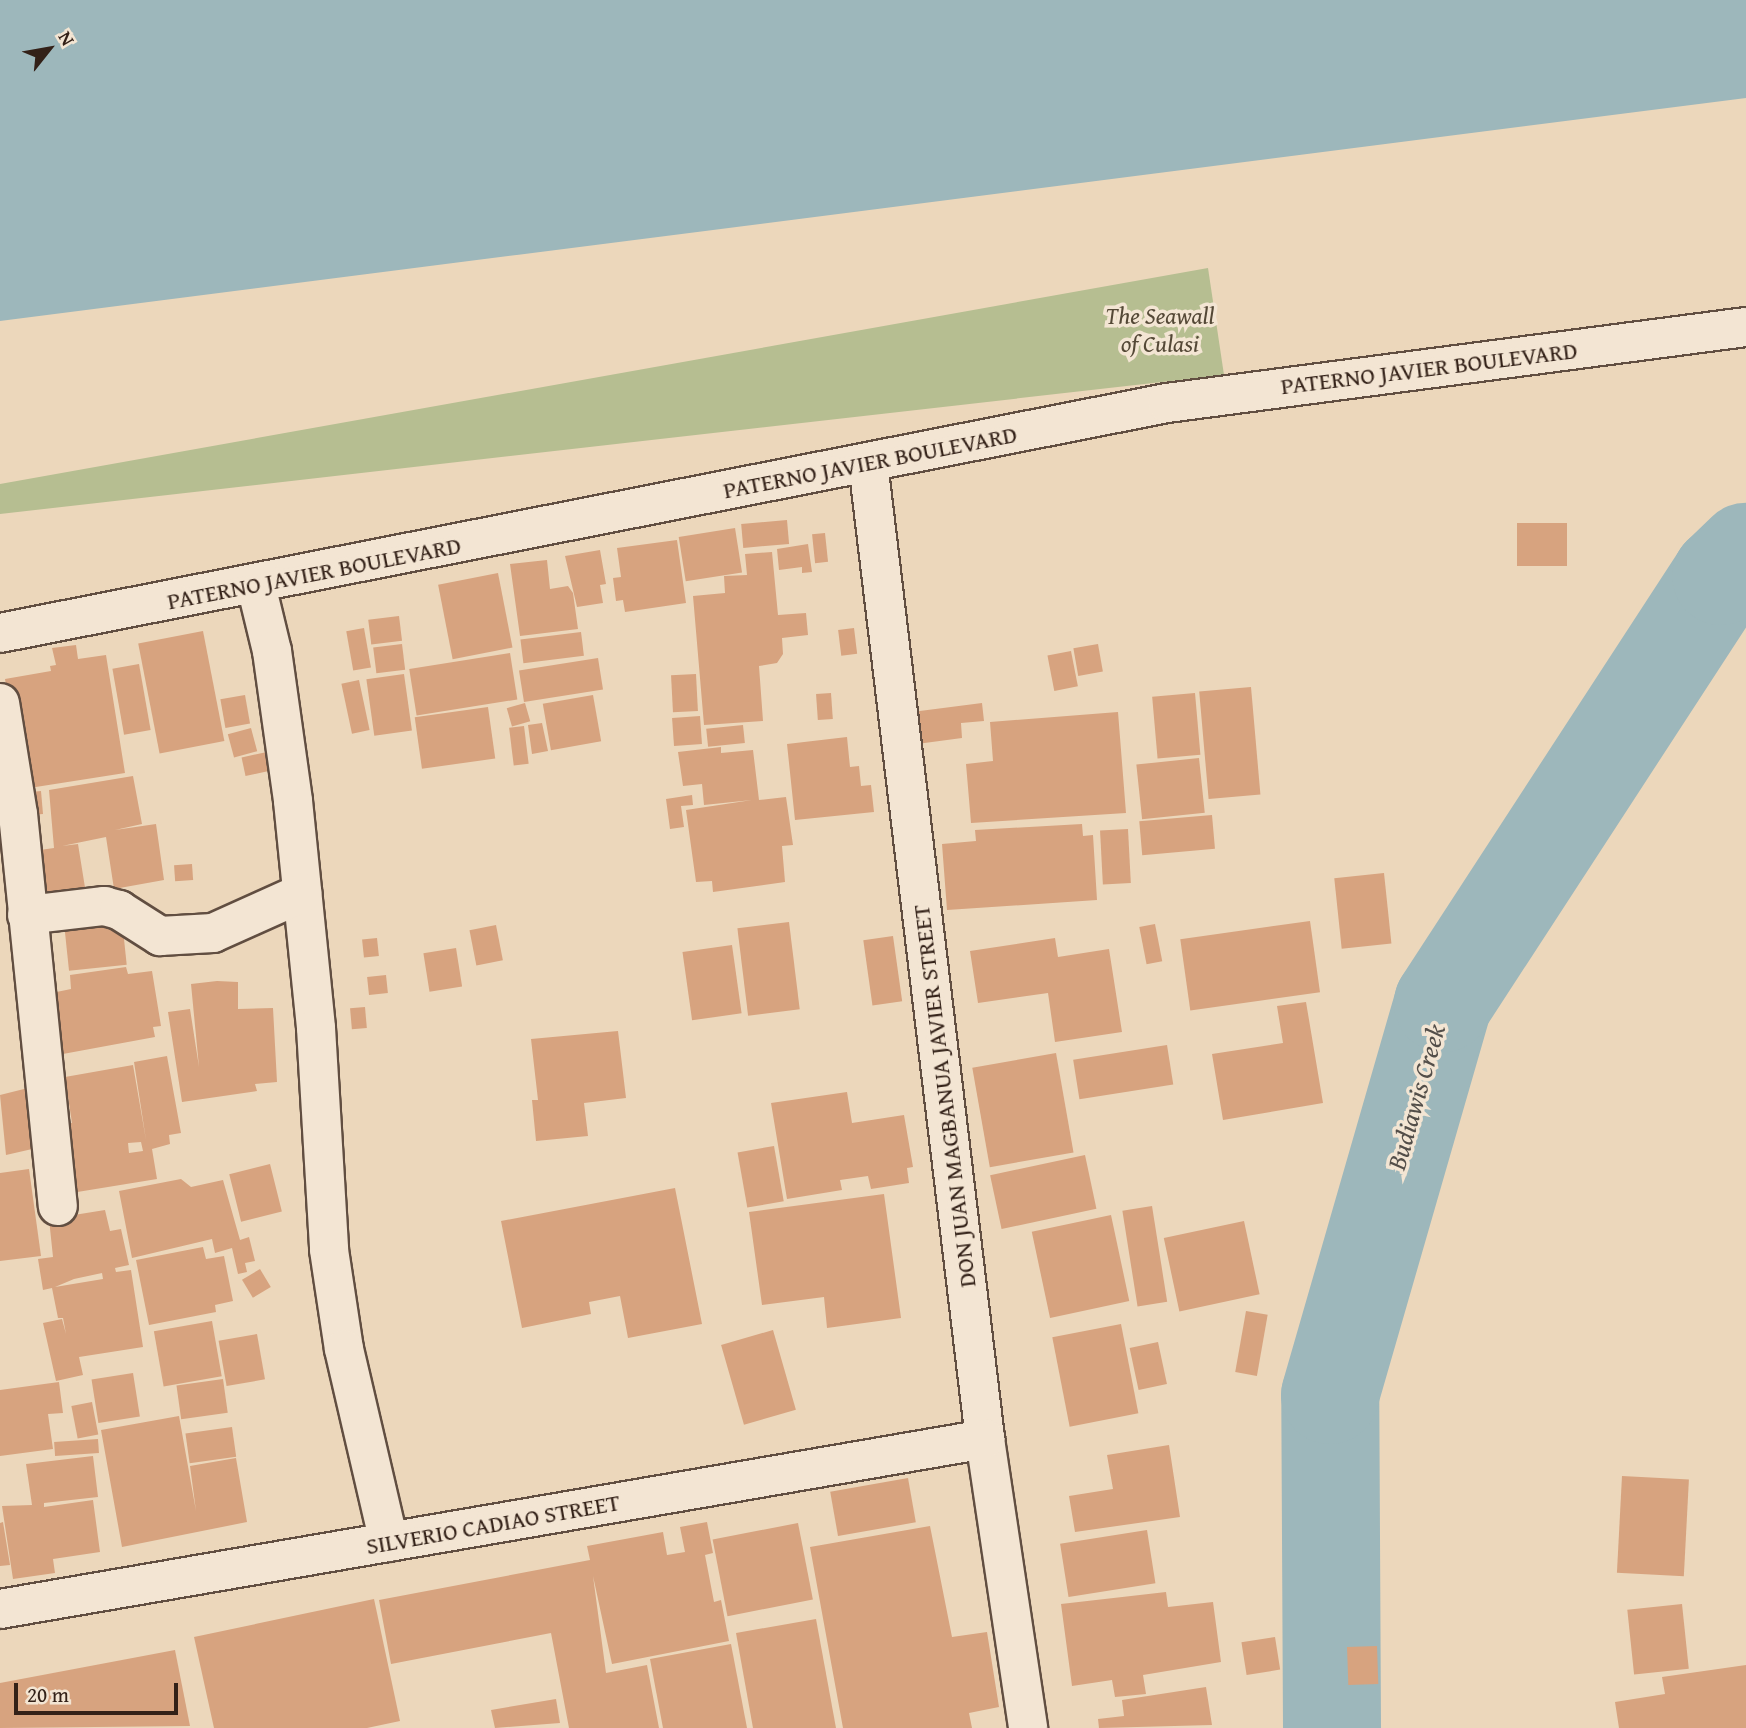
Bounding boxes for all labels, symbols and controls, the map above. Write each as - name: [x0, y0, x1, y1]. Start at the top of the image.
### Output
- north arrow: [14, 14, 84, 84]
- text: N: [52, 26, 82, 51]
- park label: The Seawall of Culasi: [1106, 302, 1214, 358]
- street label: PATERNO JAVIER BOULEVARD: [1279, 336, 1579, 400]
- street label: PATERNO JAVIER BOULEVARD: [721, 419, 1019, 505]
- street label: PATERNO JAVIER BOULEVARD: [165, 530, 463, 616]
- street label: DON JUAN MAGBANUA JAVIER STREET: [906, 903, 982, 1289]
- water label: Budiawis Creek: [1380, 1021, 1452, 1173]
- street label: SILVERIO CADIAO STREET: [364, 1487, 622, 1561]
- scale bar: [18, 1668, 182, 1712]
- text: 20 m: [27, 1679, 69, 1710]

